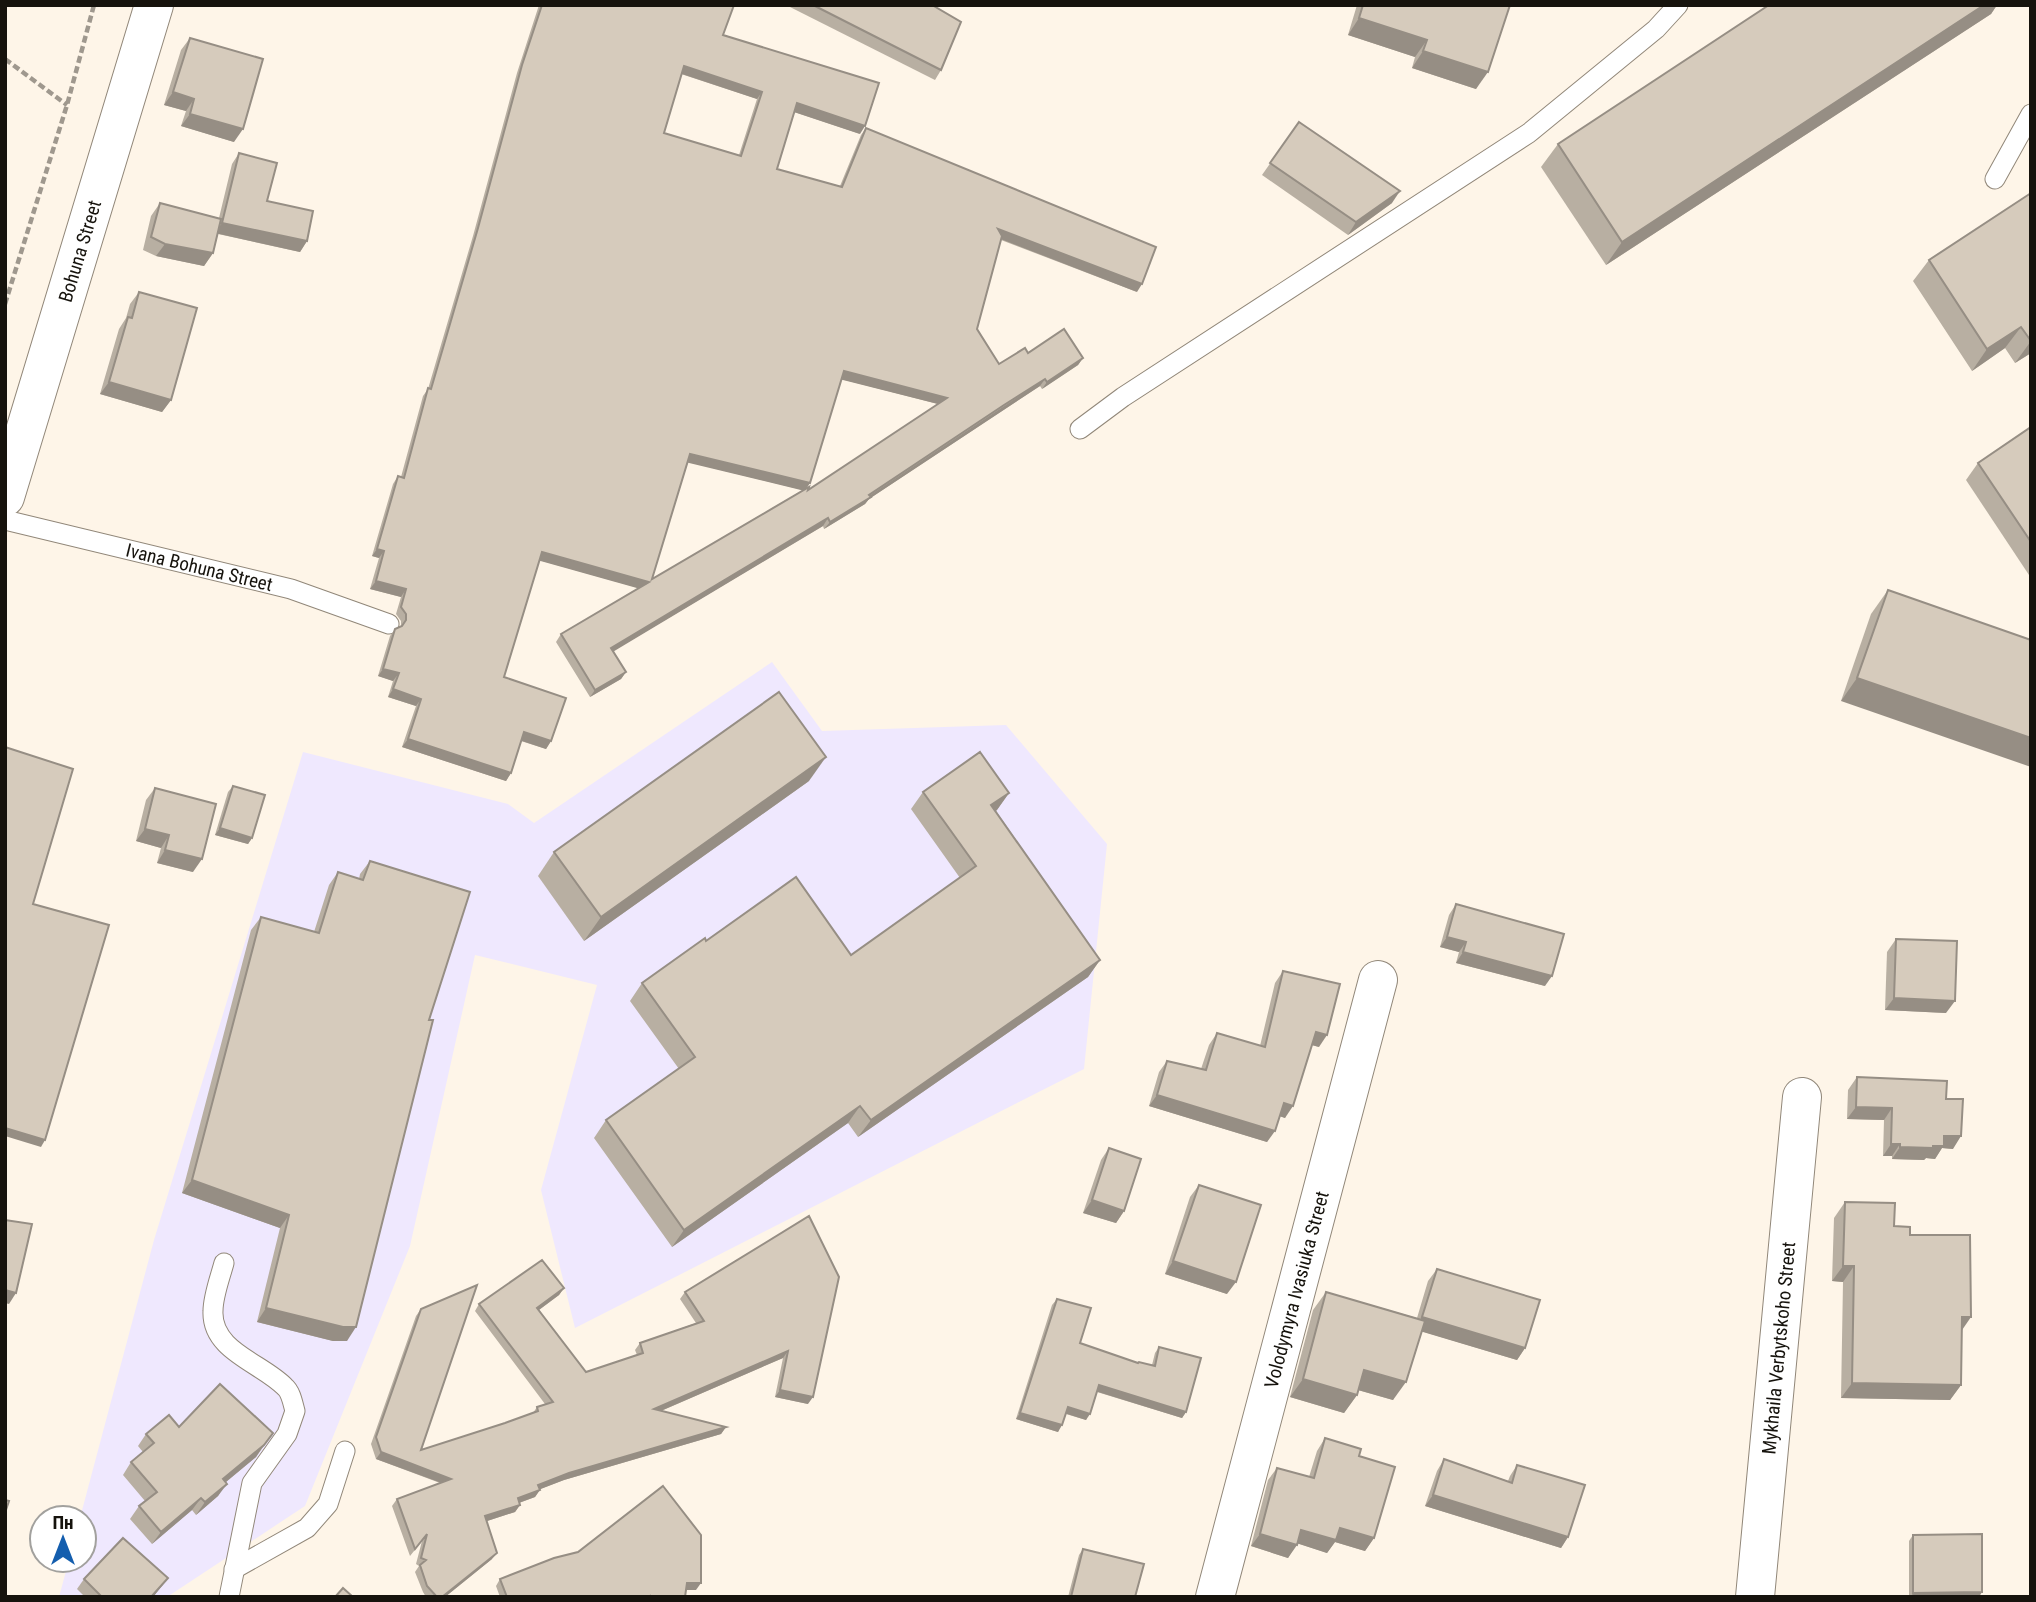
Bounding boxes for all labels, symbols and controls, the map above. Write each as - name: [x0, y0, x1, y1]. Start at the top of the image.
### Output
- street label: Bohuna Street: [54, 197, 106, 305]
- street label: Ivana Bohuna Street: [124, 539, 275, 596]
- street label: Volodymyra Ivasiuka Street: [1260, 1189, 1334, 1391]
- street label: Mykhaila Verbytskoho Street: [1757, 1241, 1800, 1456]
- north arrow: [28, 1504, 98, 1574]
- text: Пн: [52, 1511, 74, 1534]

